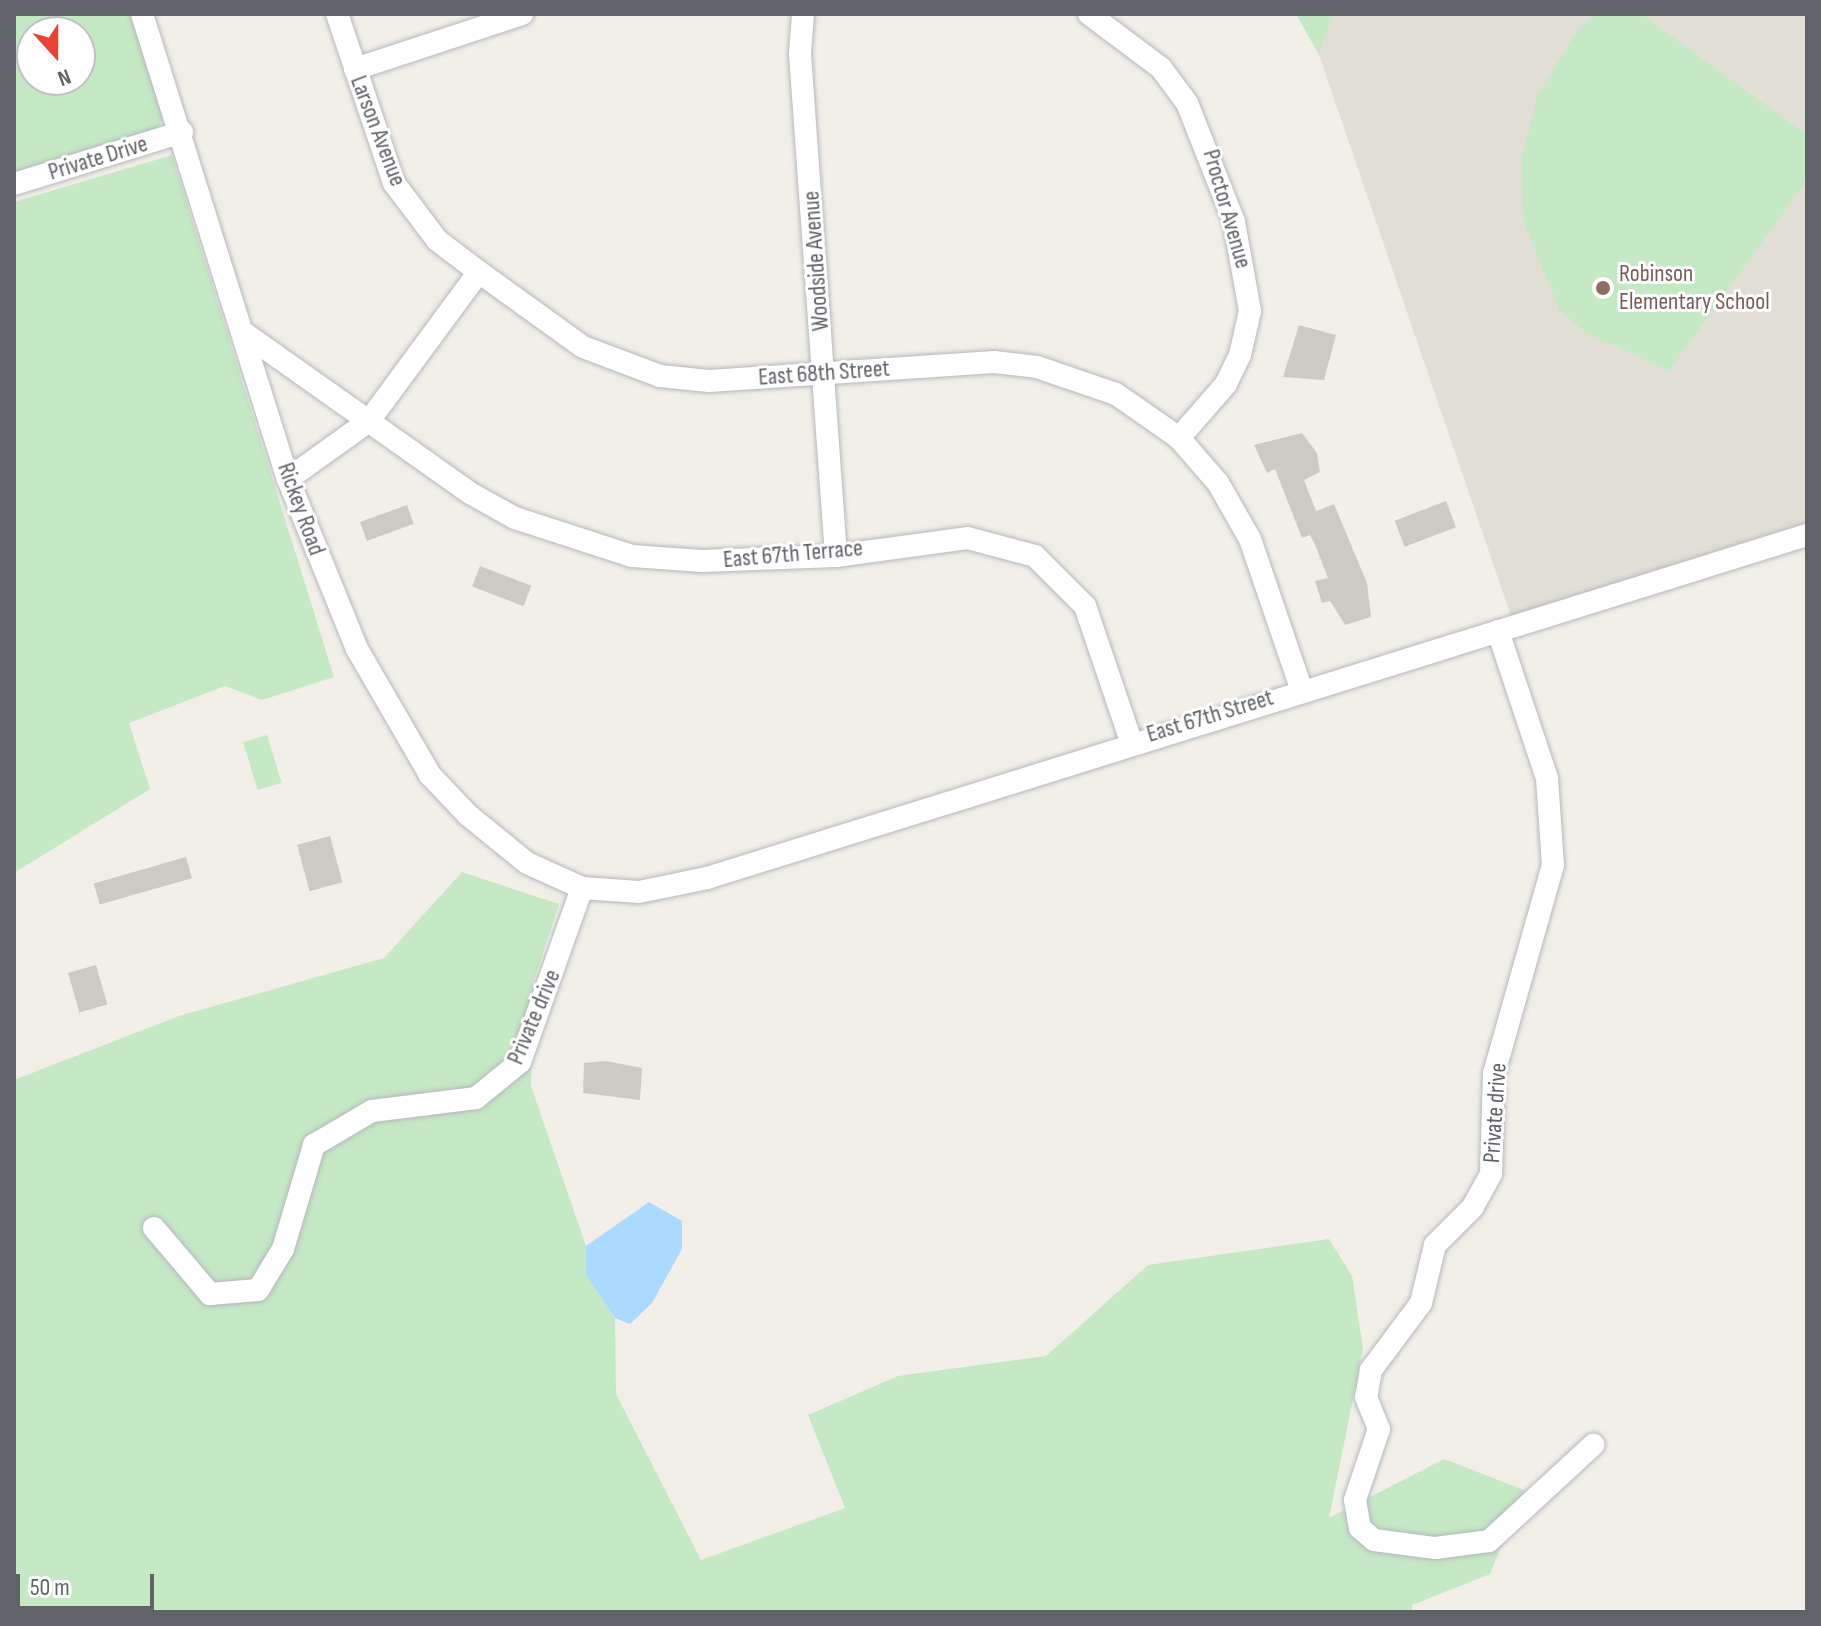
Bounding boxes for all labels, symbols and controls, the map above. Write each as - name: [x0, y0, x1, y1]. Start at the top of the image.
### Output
- north arrow: [16, 16, 96, 96]
- text: N: [54, 62, 74, 92]
- street label: Larson Avenue: [344, 72, 412, 190]
- street label: Private Drive: [45, 129, 151, 187]
- street label: Proctor Avenue: [1196, 146, 1258, 272]
- street label: Woodside Avenue: [797, 190, 835, 332]
- place label: Robinson Elementary School: [1619, 260, 1770, 316]
- marker: Robinson Elementary School: [1594, 279, 1612, 297]
- street label: East 68th Street: [757, 354, 891, 392]
- street label: Rickey Road: [271, 459, 331, 559]
- street label: East 67th Terrace: [722, 534, 864, 574]
- street label: East 67th Street: [1143, 683, 1277, 749]
- street label: Private drive: [501, 965, 567, 1069]
- street label: Private drive: [1477, 1062, 1513, 1164]
- scale bar: [20, 1558, 158, 1608]
- text: 50 m: [30, 1573, 70, 1602]

